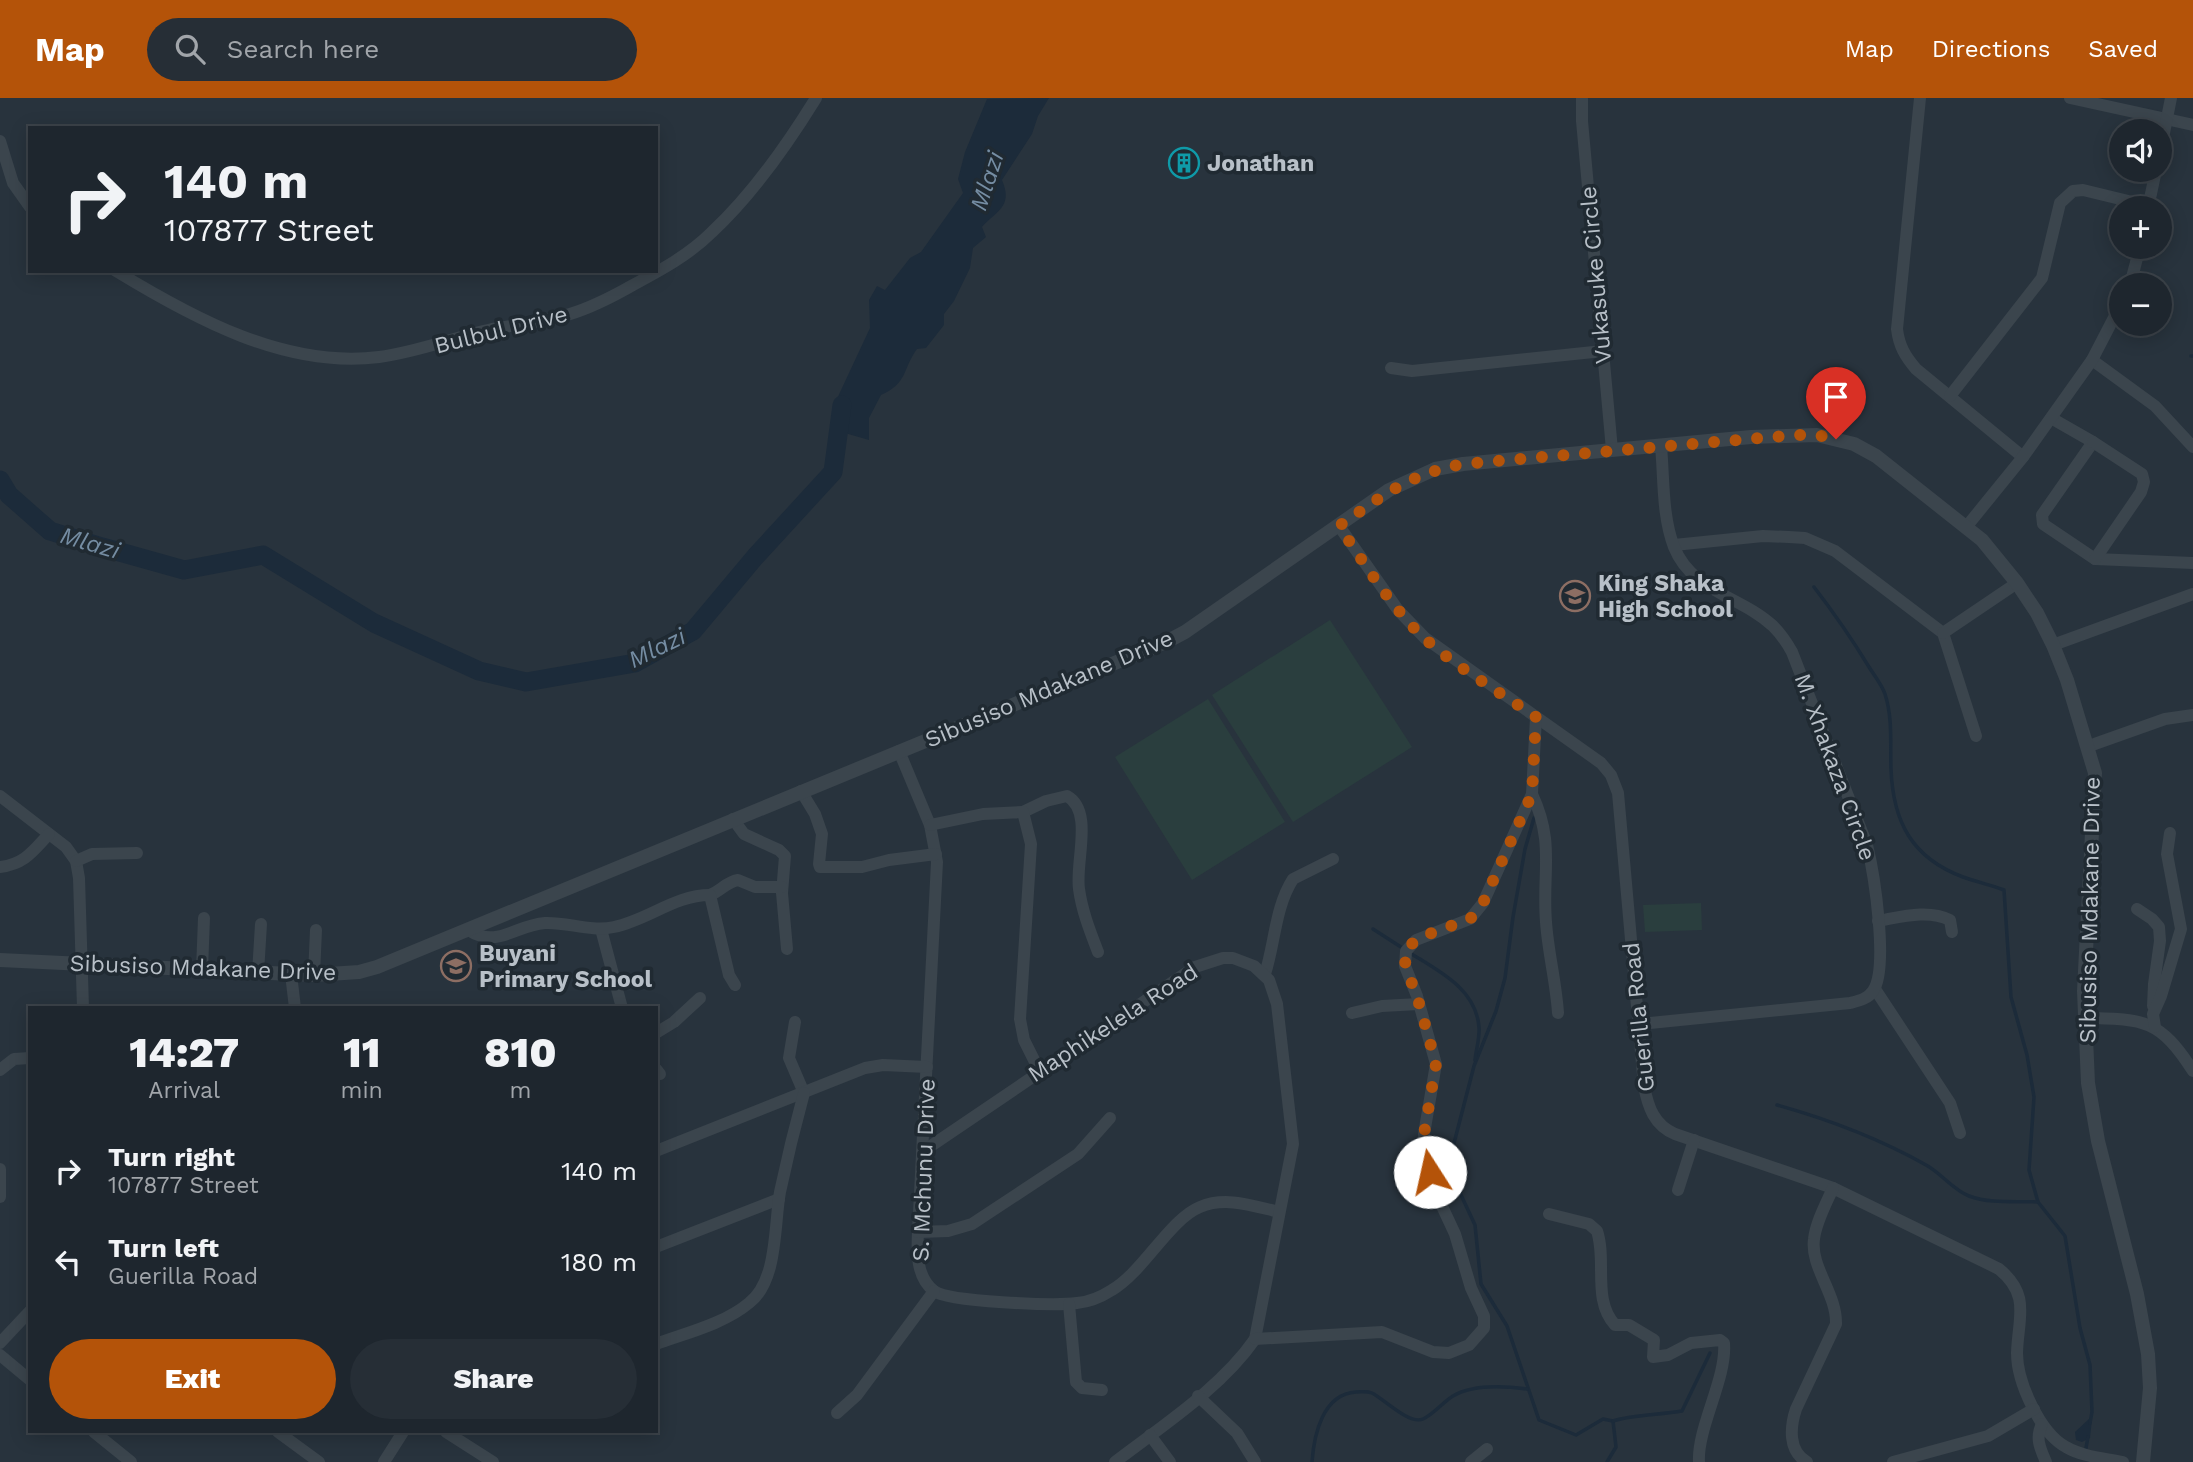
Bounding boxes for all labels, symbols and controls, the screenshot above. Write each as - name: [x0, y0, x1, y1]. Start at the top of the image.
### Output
- search box: [147, 18, 637, 81]
- text: Map: [35, 30, 105, 69]
- icon: search: [171, 30, 209, 68]
- text: Search here: [227, 34, 379, 64]
- text: Map: [1845, 35, 1894, 63]
- text: Directions: [1932, 35, 2050, 63]
- text: Saved: [2088, 35, 2158, 63]
- map controls: [2109, 119, 2172, 336]
- button: sound: [2109, 119, 2172, 182]
- building icon: Jonathan: [1167, 146, 1201, 180]
- water label: Mlazi: [964, 147, 1010, 214]
- place label: Jonathan: [1207, 150, 1314, 177]
- text: 140 m: [164, 152, 308, 210]
- icon: right: [49, 154, 140, 245]
- street label: Vukasuke Circle: [1575, 185, 1617, 365]
- button: +: [2109, 196, 2172, 259]
- text: 107877 Street: [164, 211, 374, 249]
- button: −: [2109, 273, 2172, 336]
- street label: Bulbul Drive: [432, 300, 570, 360]
- pin: [1806, 367, 1866, 439]
- icon: arrive: [1817, 378, 1855, 416]
- water label: Mlazi: [57, 521, 124, 565]
- place label: King Shaka High School: [1598, 570, 1733, 623]
- school or university icon: King Shaka High School: [1558, 579, 1592, 613]
- water label: Mlazi: [624, 622, 691, 674]
- street label: Sibusiso Mdakane Drive: [921, 624, 1177, 754]
- street label: M. Xhakaza Circle: [1789, 670, 1881, 864]
- street label: Sibusiso Mdakane Drive: [2074, 776, 2106, 1044]
- place label: Buyani Primary School: [479, 940, 653, 993]
- street label: Guerilla Road: [1618, 941, 1660, 1093]
- school or university icon: Buyani Primary School: [439, 949, 473, 983]
- street label: Sibusiso Mdakane Drive: [69, 950, 337, 986]
- street label: Maphikelela Road: [1023, 958, 1203, 1088]
- text: 14:27: [129, 1028, 239, 1077]
- text: 11: [343, 1028, 380, 1077]
- text: 810: [484, 1028, 557, 1077]
- text: Arrival: [148, 1077, 220, 1104]
- text: min: [341, 1077, 383, 1104]
- text: m: [509, 1077, 531, 1104]
- street label: S. Mchunu Drive: [907, 1078, 941, 1262]
- position arrow: [1393, 1135, 1467, 1209]
- text: Turn right: [108, 1142, 235, 1172]
- icon: right: [49, 1152, 87, 1190]
- text: 140 m: [561, 1156, 637, 1186]
- text: 107877 Street: [108, 1172, 259, 1199]
- text: Turn left: [108, 1233, 219, 1263]
- icon: left: [49, 1243, 87, 1281]
- text: 180 m: [561, 1247, 637, 1277]
- text: Guerilla Road: [108, 1263, 258, 1290]
- button: Exit: [49, 1339, 336, 1419]
- button: Share: [350, 1339, 637, 1419]

